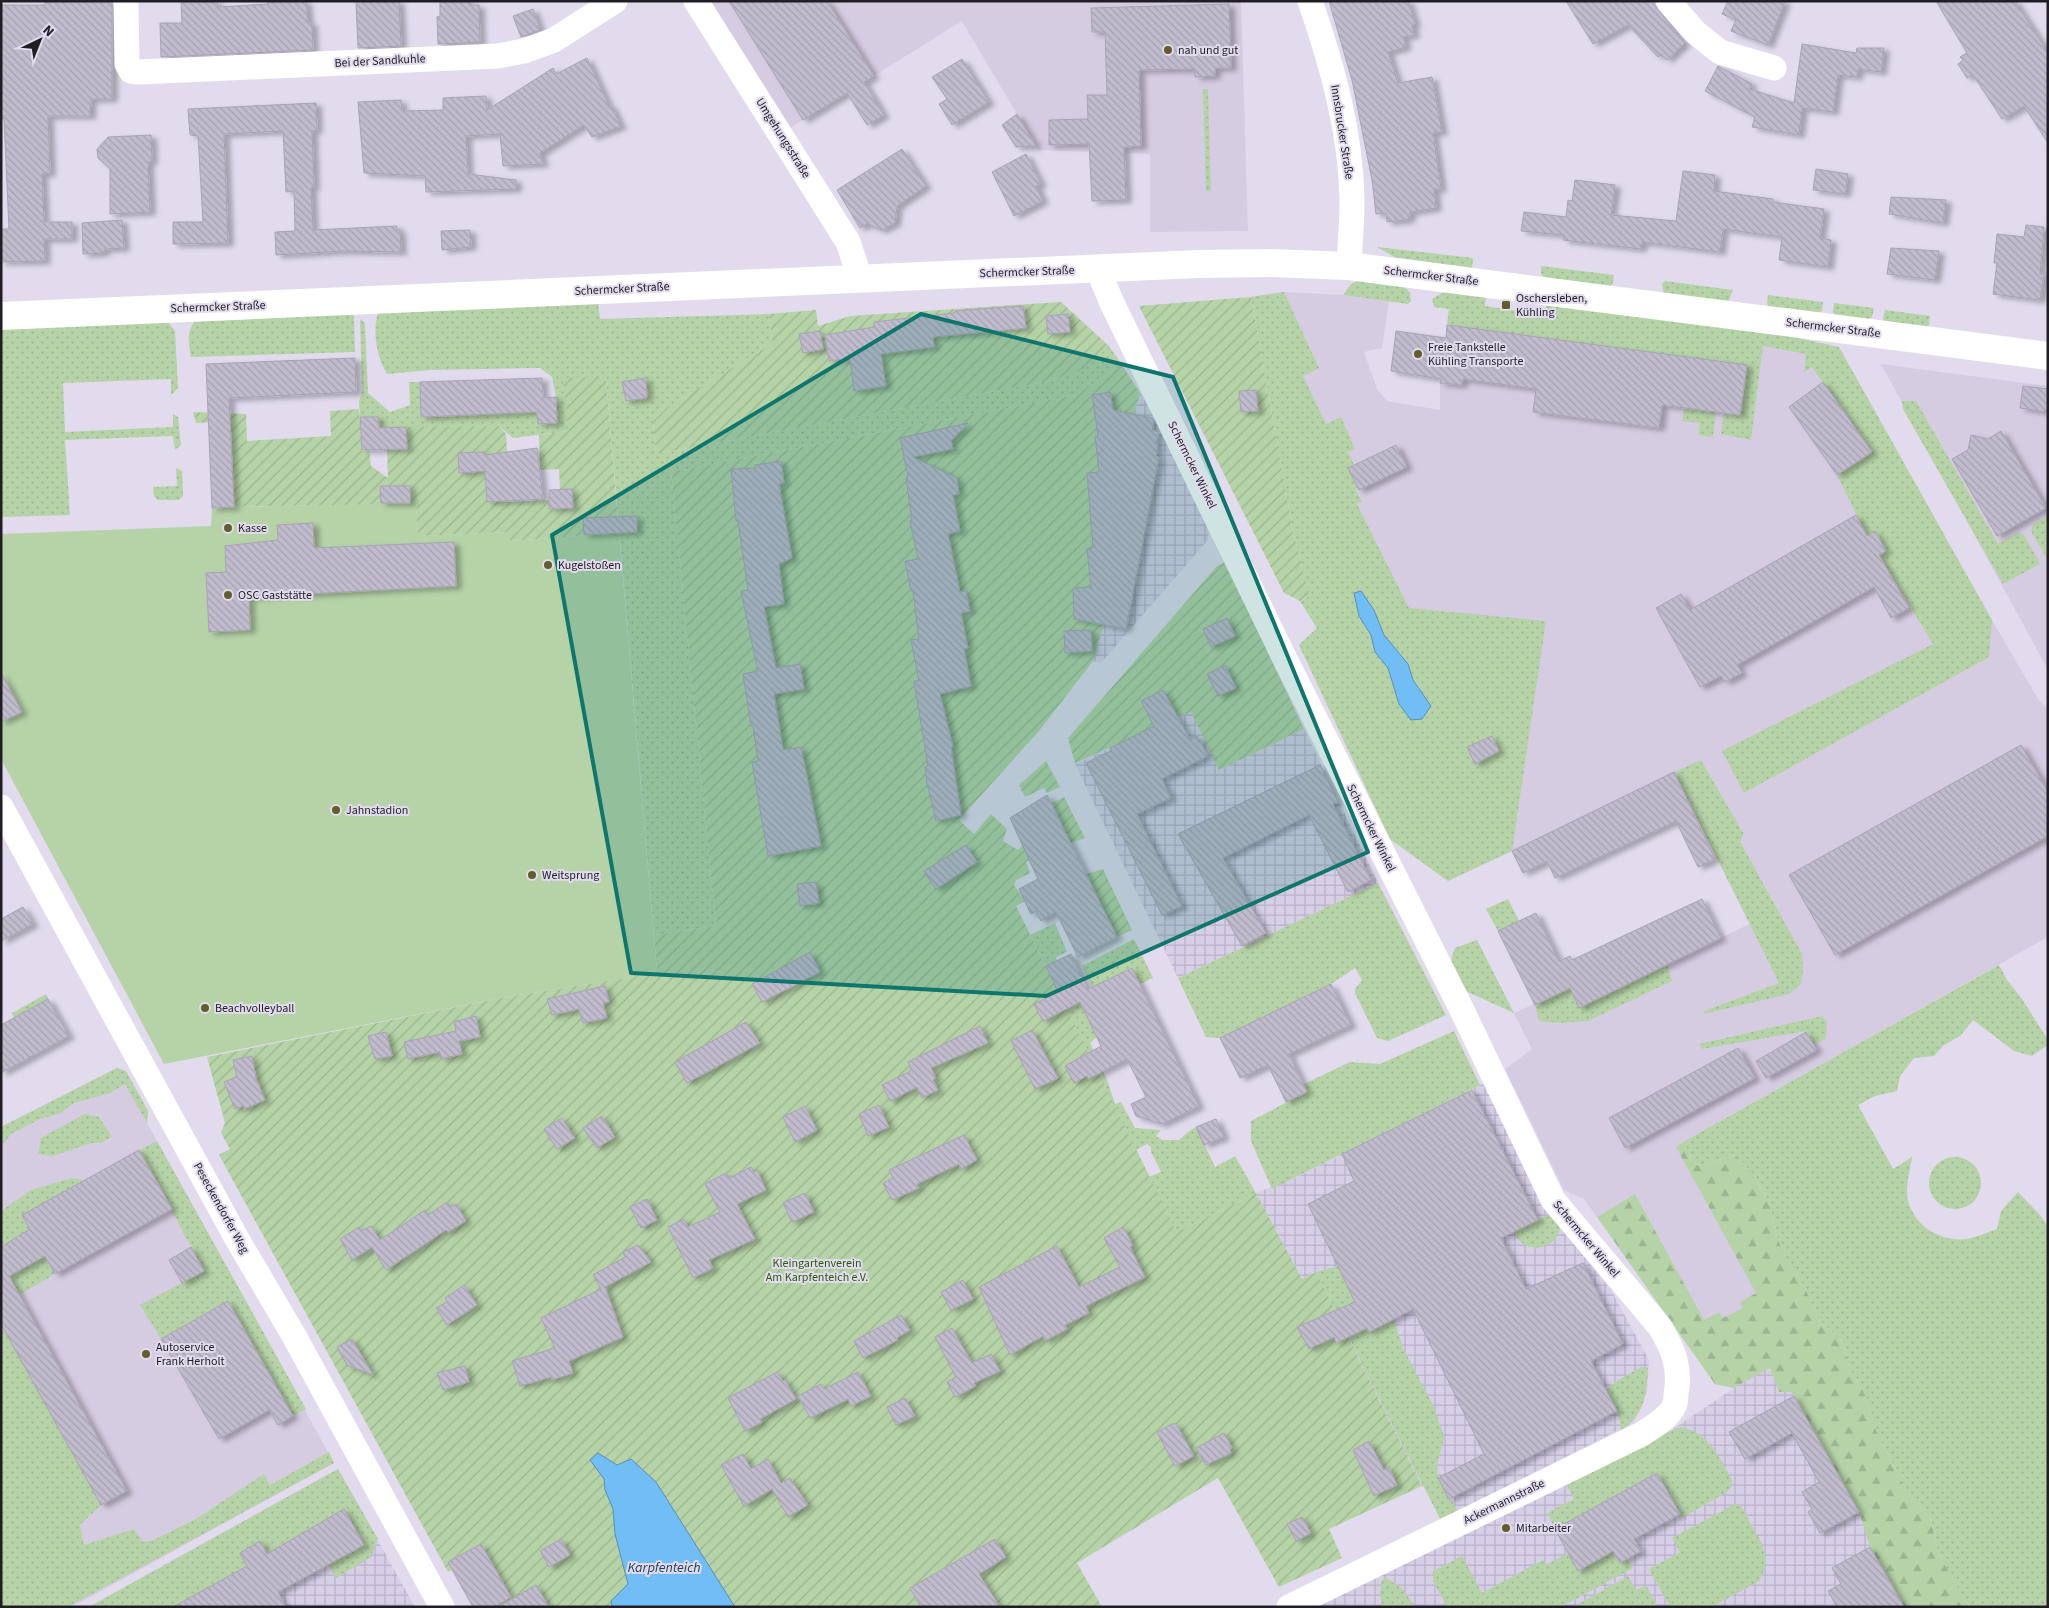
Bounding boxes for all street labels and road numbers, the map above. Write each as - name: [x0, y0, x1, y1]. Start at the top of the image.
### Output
- street label: Bei der Sandkuhle: [334, 50, 426, 72]
- street label: Innsbrucker Straße: [1326, 84, 1358, 180]
- street label: Umgehungsstraße: [751, 95, 815, 181]
- street label: Schermcker Straße: [979, 262, 1075, 282]
- street label: Schermcker Straße: [1383, 262, 1479, 290]
- street label: Schermcker Straße: [574, 278, 670, 300]
- street label: Schermcker Straße: [170, 297, 266, 317]
- street label: Schermcker Straße: [1785, 314, 1881, 342]
- street label: Schermcker Winkel: [1163, 418, 1221, 512]
- street label: Schermcker Winkel: [1342, 781, 1400, 875]
- street label: Peseckendorfer Weg: [189, 1159, 253, 1257]
- street label: Schermcker Winkel: [1549, 1197, 1623, 1281]
- street label: Ackermannstraße: [1460, 1475, 1548, 1529]

